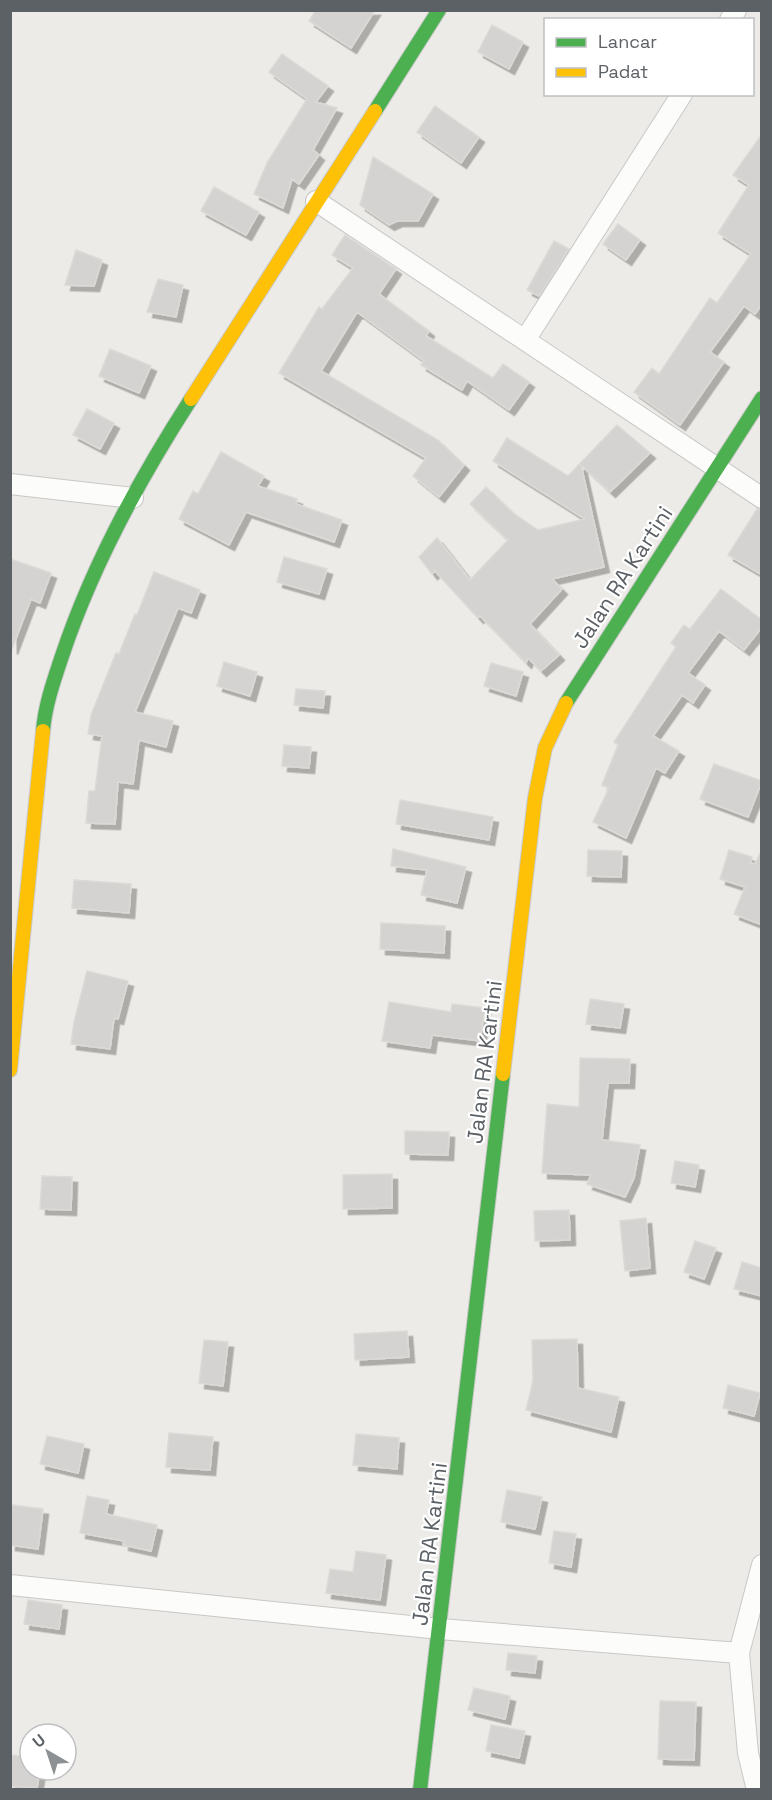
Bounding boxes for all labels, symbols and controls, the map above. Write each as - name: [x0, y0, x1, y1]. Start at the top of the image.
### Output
- legend: [544, 18, 754, 96]
- text: Lancar: [598, 30, 657, 53]
- text: Padat: [598, 60, 648, 83]
- street label: Jalan RA Kartini: [566, 501, 678, 653]
- street label: Jalan RA Kartini: [460, 979, 508, 1145]
- street label: Jalan RA Kartini: [405, 1461, 453, 1627]
- north arrow: [18, 1722, 78, 1782]
- text: U: [28, 1729, 50, 1752]

